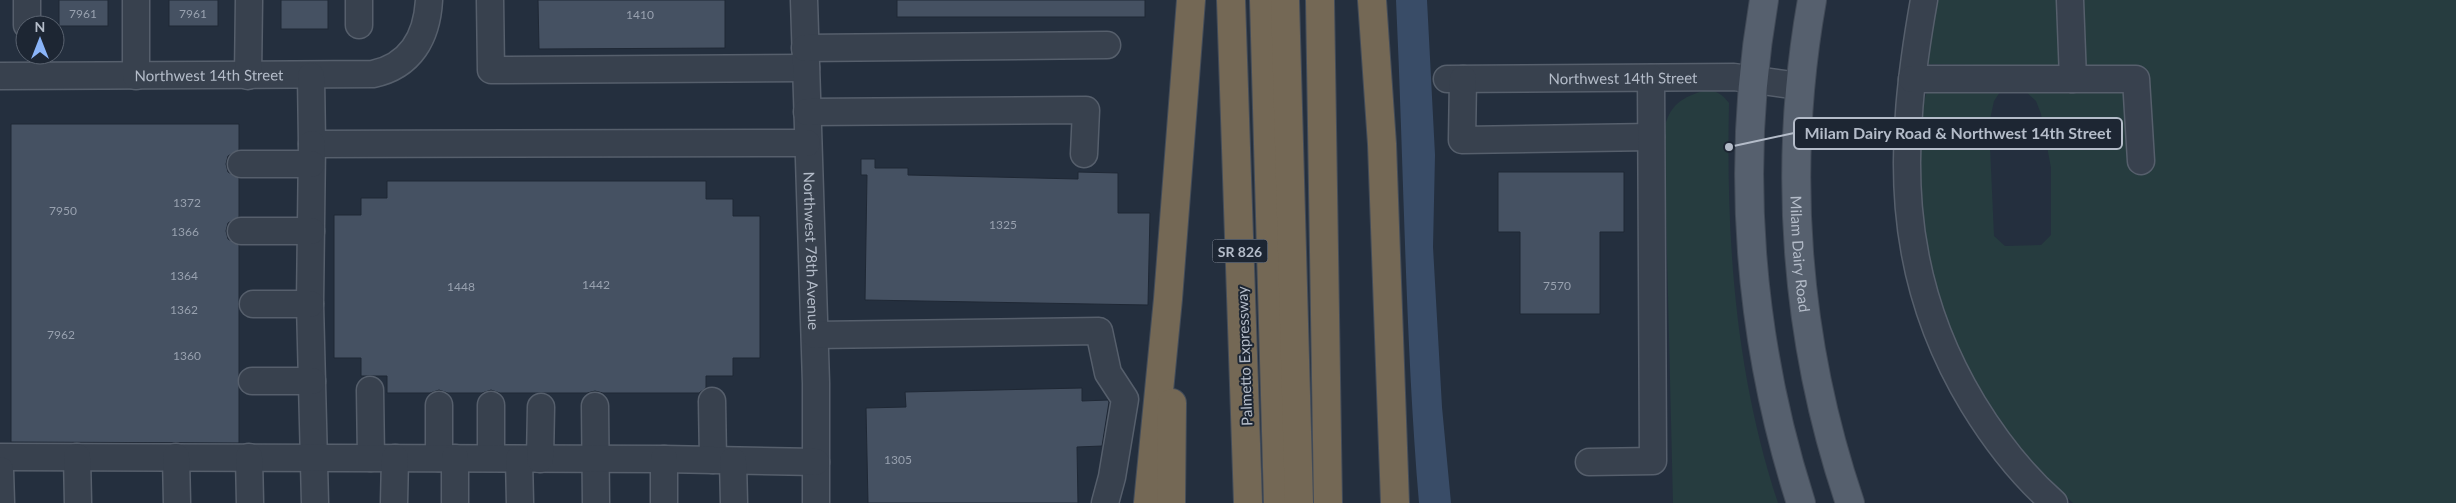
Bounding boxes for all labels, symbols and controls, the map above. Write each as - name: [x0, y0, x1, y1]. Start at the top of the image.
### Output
- house number: 7961: [69, 6, 97, 21]
- house number: 7961: [179, 6, 207, 21]
- house number: 1410: [626, 7, 654, 22]
- north arrow: [15, 15, 65, 65]
- text: N: [35, 18, 45, 35]
- street label: Northwest 14th Street: [135, 65, 284, 84]
- street label: Northwest 14th Street: [1549, 68, 1698, 87]
- callout: Milam Dairy Road & Northwest 14th Street: [1794, 118, 2122, 149]
- text: Milam Dairy Road & Northwest 14th Street: [1805, 123, 2111, 142]
- street label: Northwest 78th Avenue: [800, 171, 823, 330]
- house number: 1372: [173, 195, 201, 210]
- street label: Milam Dairy Road: [1787, 195, 1814, 313]
- house number: 7950: [49, 203, 77, 218]
- house number: 1325: [989, 217, 1017, 232]
- house number: 1366: [171, 224, 199, 239]
- road number: SR 826: [1212, 240, 1268, 262]
- house number: 1364: [170, 268, 198, 283]
- house number: 1442: [582, 277, 610, 292]
- house number: 7570: [1543, 278, 1571, 293]
- house number: 1448: [447, 279, 475, 294]
- street label: Palmetto Expressway: [1233, 286, 1255, 426]
- house number: 1362: [170, 302, 198, 317]
- house number: 7962: [47, 327, 75, 342]
- house number: 1360: [173, 348, 201, 363]
- house number: 1305: [884, 452, 912, 467]

